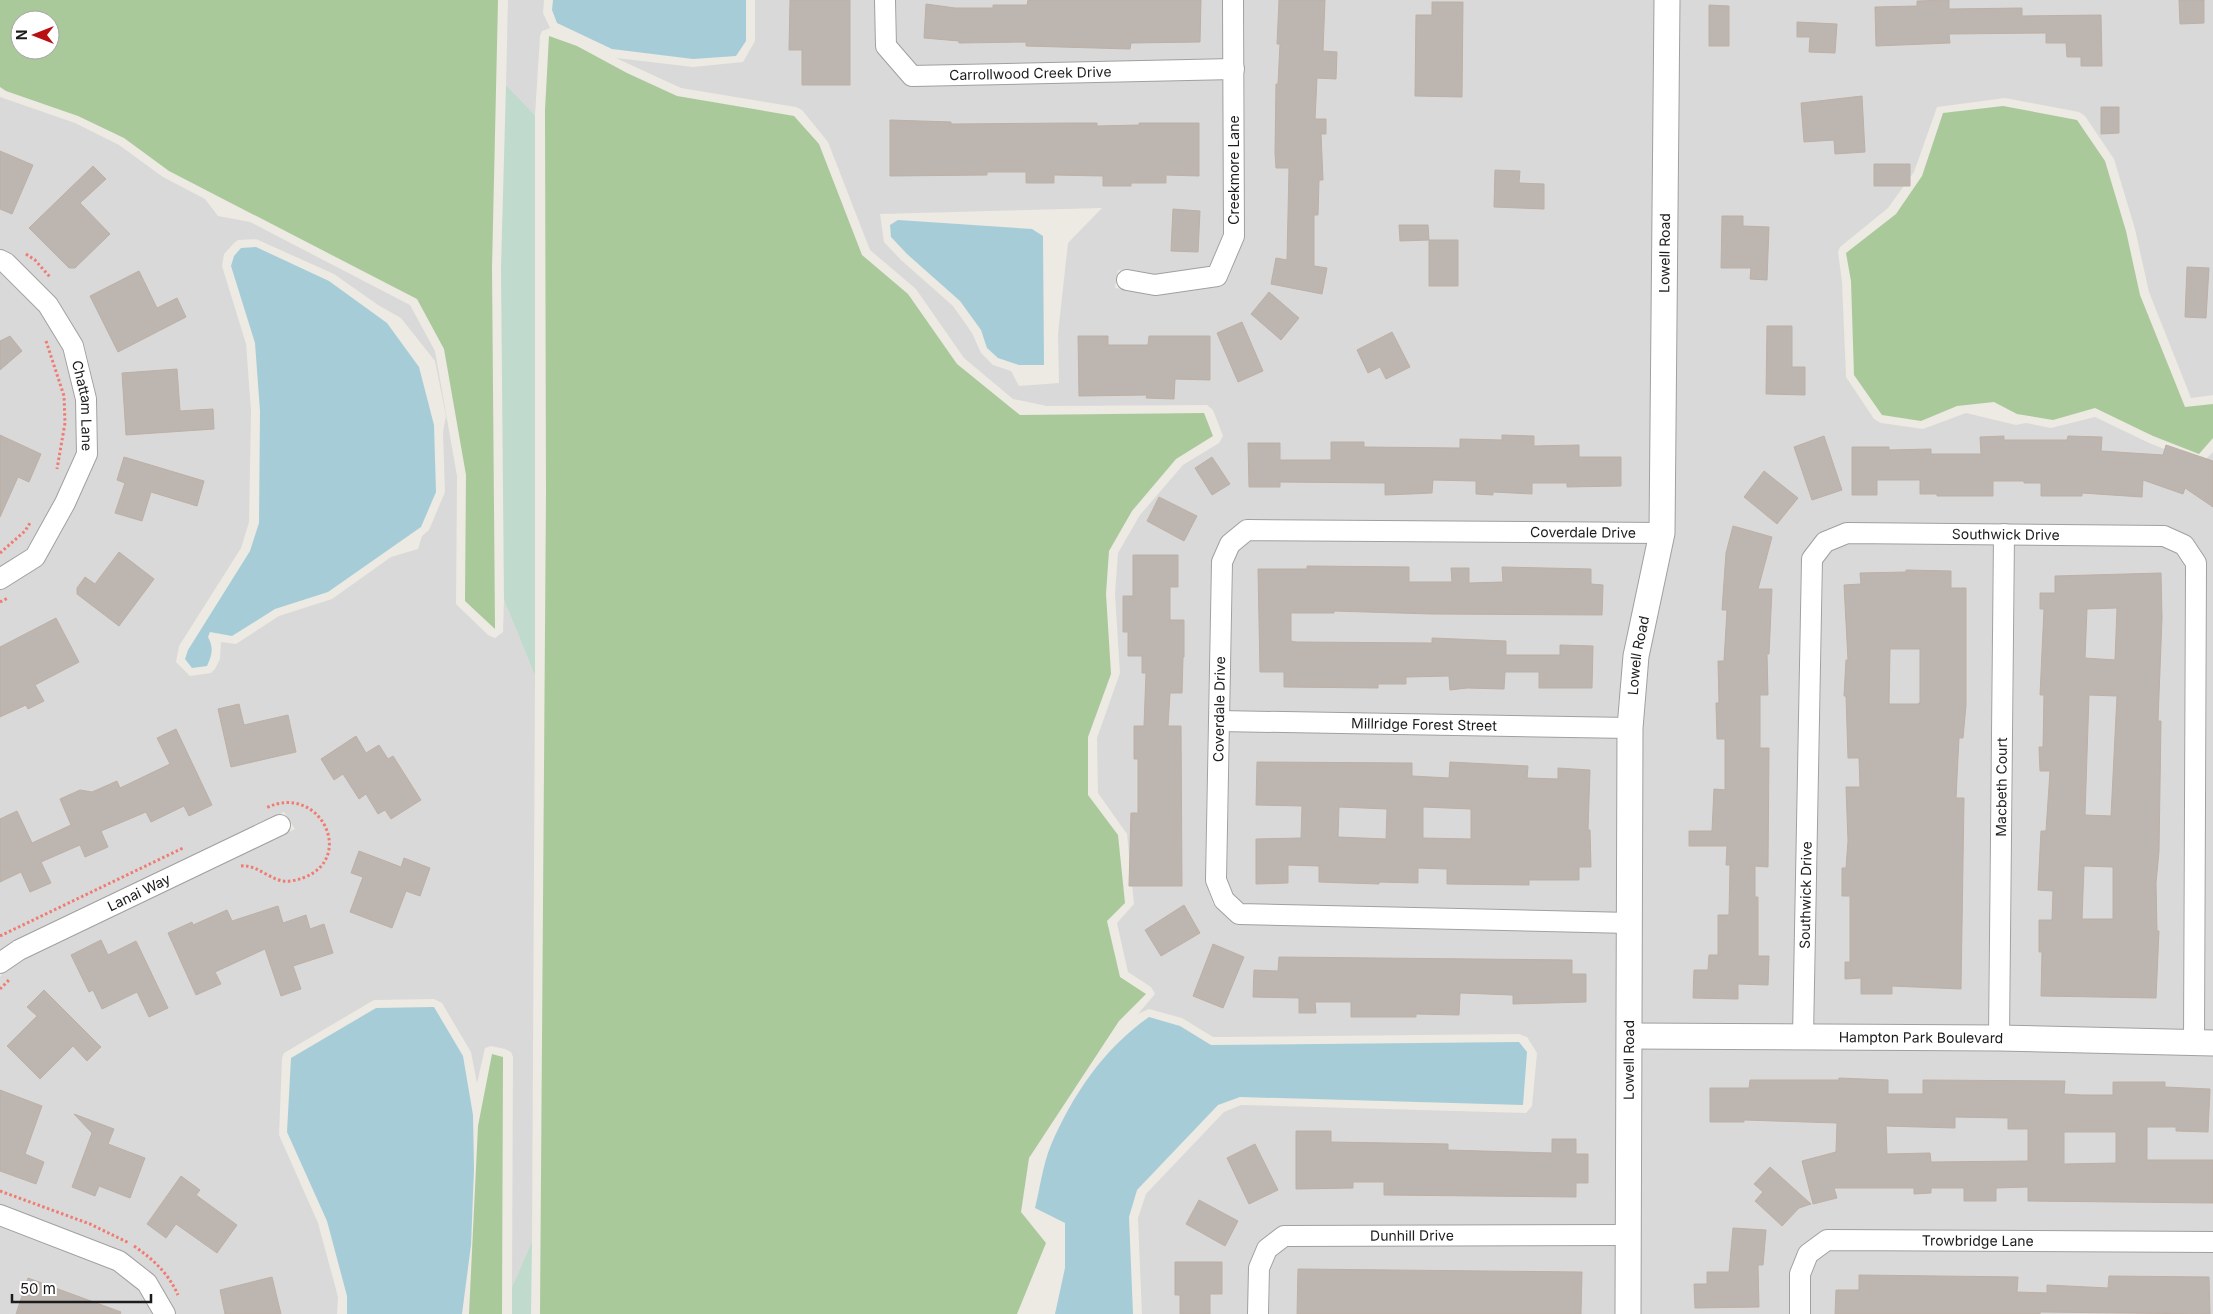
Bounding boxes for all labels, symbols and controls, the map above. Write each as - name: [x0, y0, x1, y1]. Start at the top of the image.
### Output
- north arrow: [10, 10, 60, 60]
- text: N: [13, 30, 30, 40]
- street label: Carrollwood Creek Drive: [949, 63, 1112, 83]
- street label: Creekmore Lane: [1225, 115, 1242, 225]
- street label: Lowell Road: [1655, 213, 1673, 293]
- street label: Chattam Lane: [69, 358, 96, 451]
- street label: Coverdale Drive: [1530, 523, 1636, 541]
- street label: Southwick Drive: [1952, 525, 2060, 543]
- street label: Lowell Road: [1624, 614, 1652, 696]
- street label: Coverdale Drive: [1209, 656, 1228, 762]
- street label: Millridge Forest Street: [1351, 714, 1497, 734]
- street label: Macbeth Court: [1992, 737, 2010, 837]
- street label: Southwick Drive: [1796, 841, 1815, 949]
- street label: Lanai Way: [104, 870, 173, 914]
- street label: Lowell Road: [1620, 1020, 1637, 1100]
- street label: Hampton Park Boulevard: [1839, 1028, 2004, 1046]
- street label: Dunhill Drive: [1370, 1227, 1454, 1244]
- street label: Trowbridge Lane: [1922, 1231, 2034, 1249]
- scale bar: [12, 1272, 151, 1304]
- text: 50 m: [20, 1279, 56, 1298]

